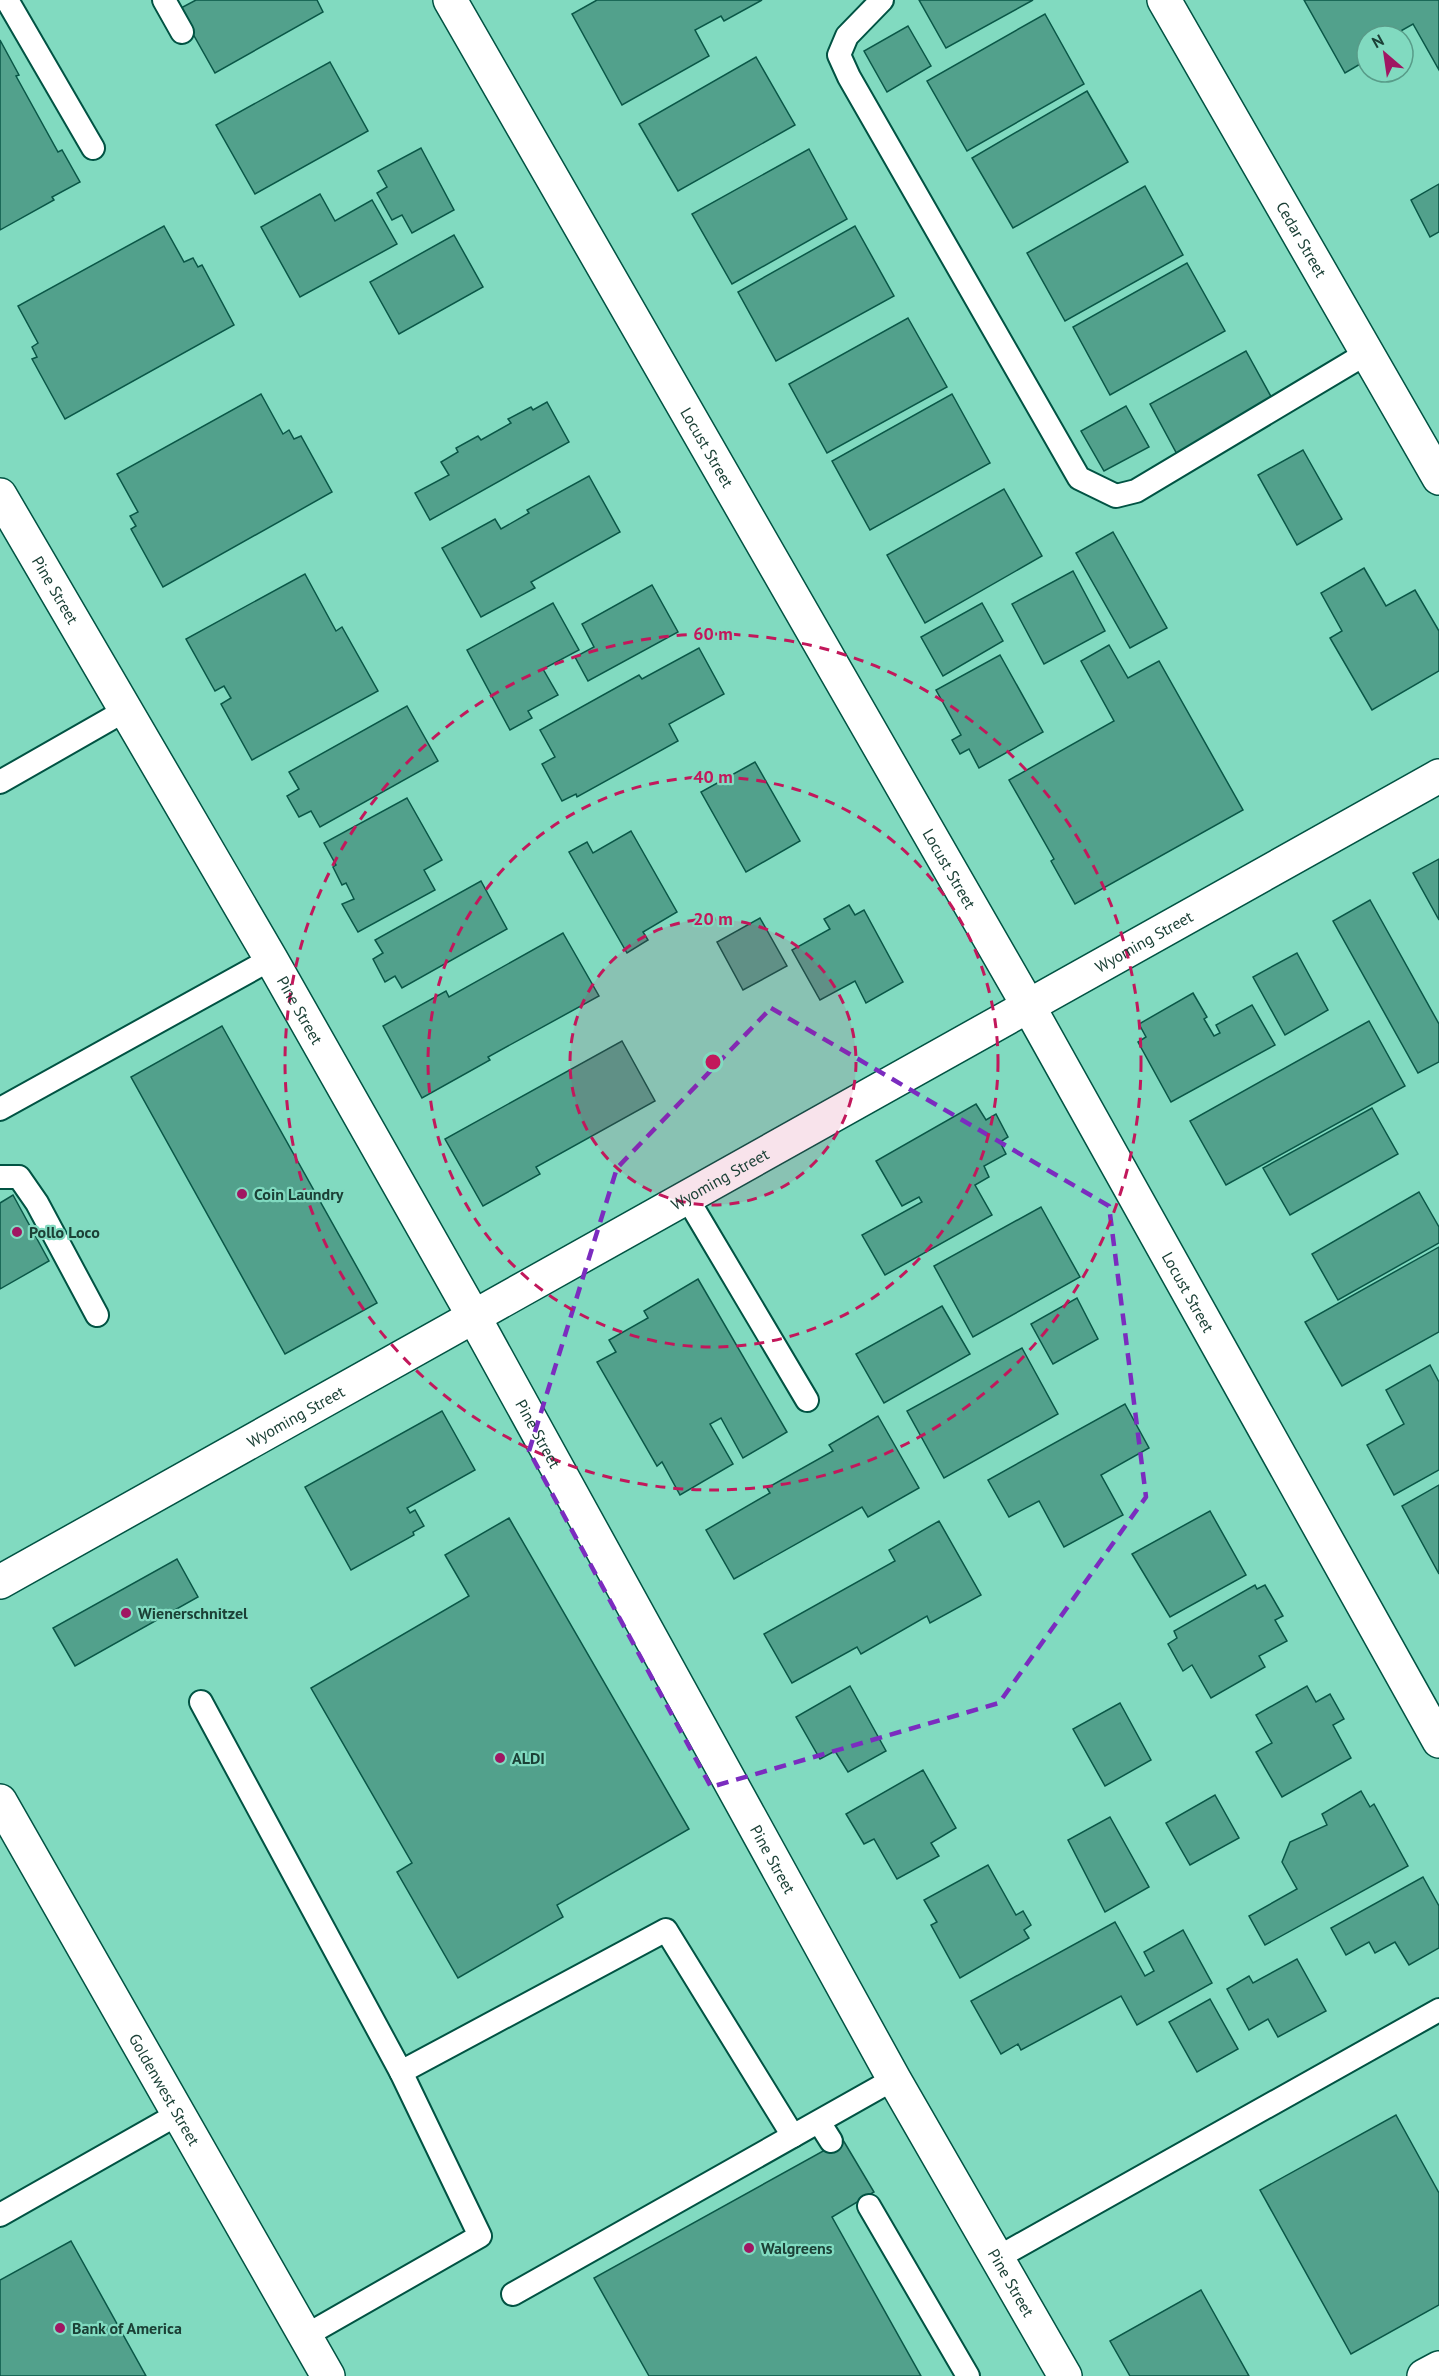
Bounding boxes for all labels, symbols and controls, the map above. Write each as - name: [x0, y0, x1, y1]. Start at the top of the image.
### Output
- north arrow: [1355, 24, 1415, 84]
- text: N: [1368, 30, 1387, 52]
- street label: Cedar Street: [1272, 198, 1332, 281]
- street label: Locust Street: [676, 404, 738, 491]
- street label: Pine Street: [28, 552, 83, 628]
- text: 60 m: [693, 622, 733, 645]
- text: 40 m: [693, 765, 733, 788]
- street label: Locust Street: [919, 825, 981, 913]
- street label: Wyoming Street: [1091, 906, 1197, 977]
- text: 20 m: [693, 907, 733, 930]
- street label: Pine Street: [273, 972, 327, 1048]
- centre of rings: [703, 1052, 723, 1072]
- street label: Wyoming Street: [667, 1143, 773, 1214]
- place label: Coin Laundry: [254, 1184, 344, 1204]
- marker: Coin Laundry: [235, 1187, 249, 1201]
- place label: Pollo Loco: [29, 1222, 100, 1242]
- marker: Pollo Loco: [10, 1225, 24, 1239]
- street label: Locust Street: [1158, 1248, 1219, 1336]
- street label: Wyoming Street: [243, 1381, 349, 1452]
- street label: Pine Street: [511, 1396, 565, 1472]
- place label: Wienerschnitzel: [138, 1603, 248, 1623]
- marker: Wienerschnitzel: [119, 1606, 133, 1620]
- place label: ALDI: [512, 1748, 545, 1768]
- marker: ALDI: [493, 1751, 507, 1765]
- street label: Pine Street: [746, 1821, 800, 1898]
- street label: Goldenwest Street: [125, 2030, 205, 2149]
- place label: Walgreens: [761, 2238, 833, 2258]
- marker: Walgreens: [742, 2241, 756, 2255]
- street label: Pine Street: [984, 2245, 1039, 2321]
- place label: Bank of America: [72, 2318, 182, 2338]
- marker: Bank of America: [53, 2321, 67, 2335]

